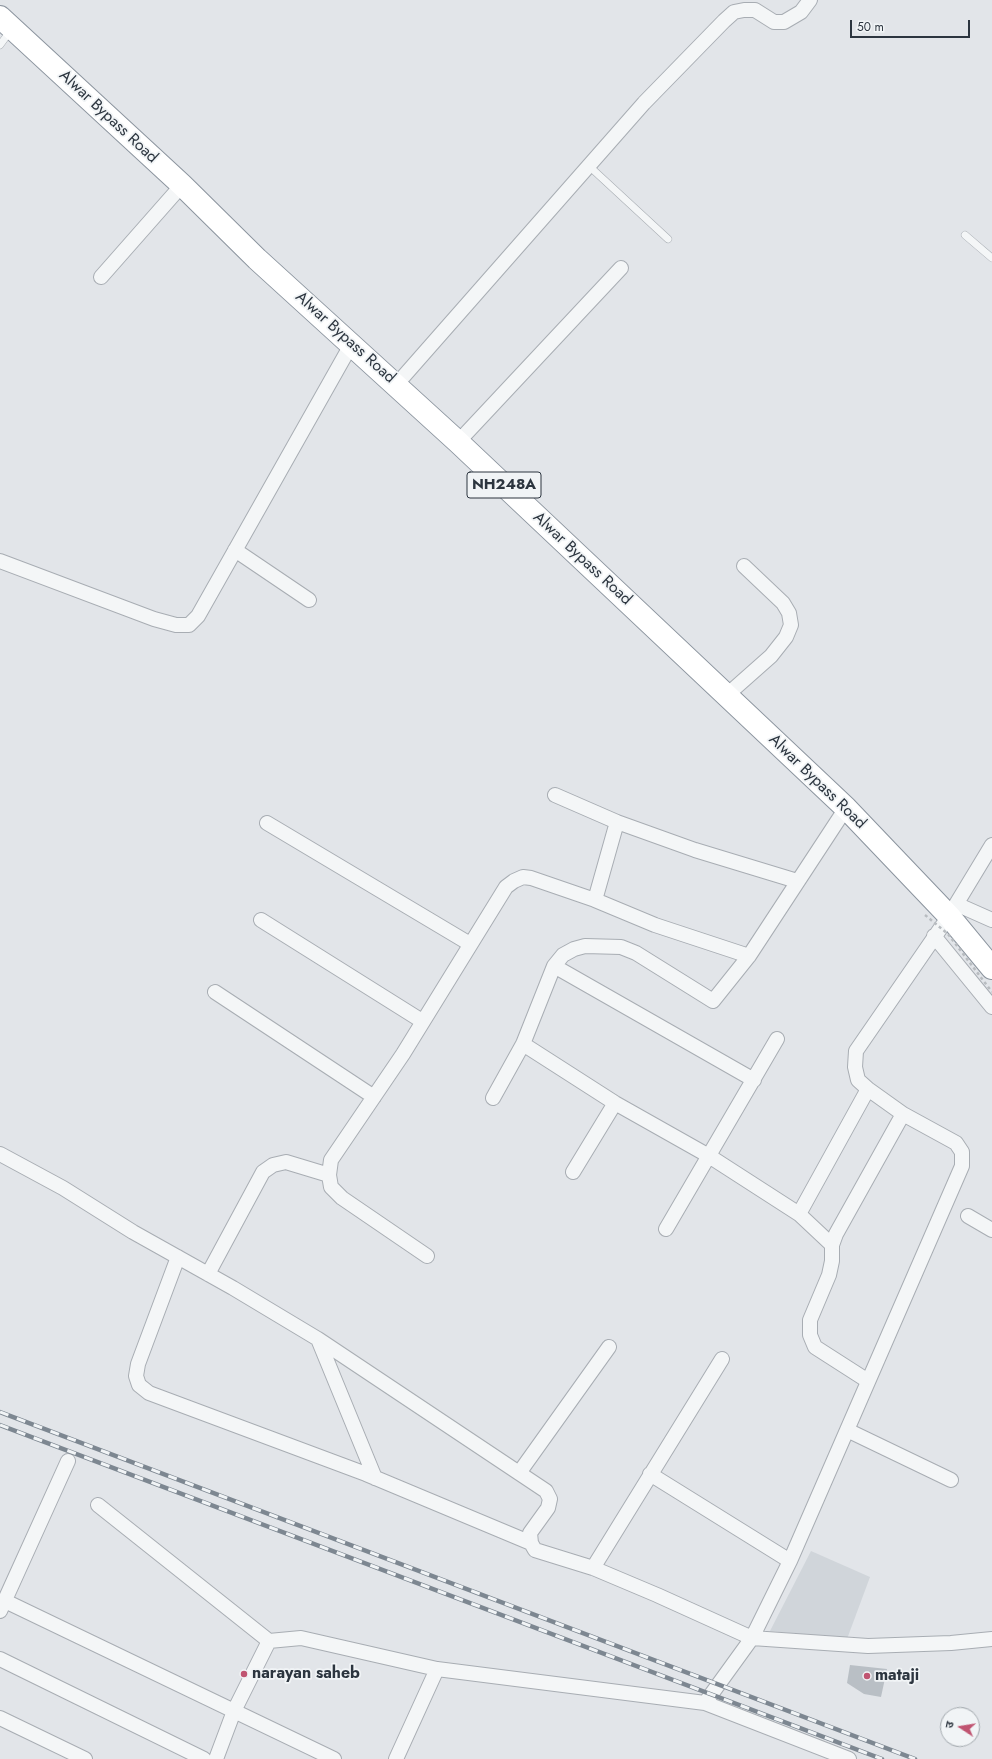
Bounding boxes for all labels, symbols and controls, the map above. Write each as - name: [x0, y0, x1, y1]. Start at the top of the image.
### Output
- scale bar: [852, 12, 972, 38]
- text: 50 m: [857, 18, 884, 36]
- street label: Alwar Bypass Road: [55, 66, 161, 168]
- street label: Alwar Bypass Road: [291, 288, 399, 388]
- road number: NH248A: [467, 472, 541, 498]
- street label: Alwar Bypass Road: [529, 508, 635, 610]
- street label: Alwar Bypass Road: [764, 731, 870, 833]
- place label: narayan saheb: [252, 1664, 360, 1684]
- place label: mataji: [875, 1666, 919, 1686]
- marker: narayan saheb: [239, 1669, 249, 1679]
- marker: mataji: [862, 1671, 872, 1681]
- north arrow: [940, 1707, 980, 1747]
- text: उ: [941, 1720, 958, 1730]

